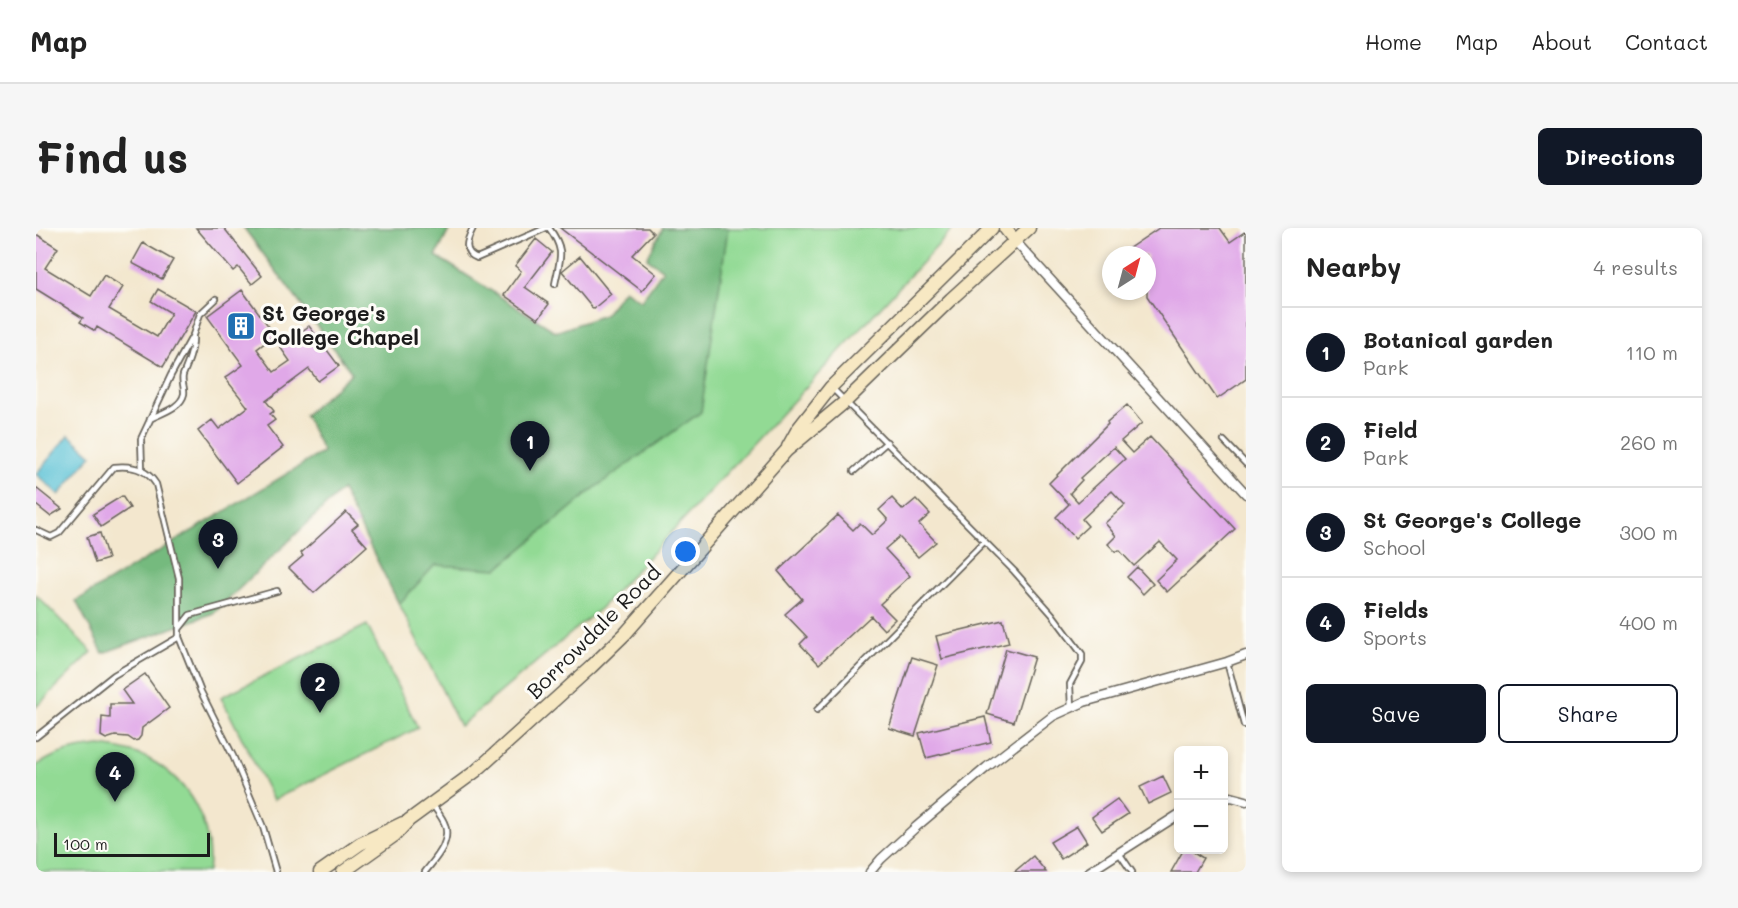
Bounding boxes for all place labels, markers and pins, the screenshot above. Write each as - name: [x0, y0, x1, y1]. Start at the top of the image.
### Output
- place label: St George's College Chapel: [262, 299, 419, 350]
- building icon: St George's College Chapel: [225, 310, 257, 342]
- pin: 1: [510, 422, 550, 471]
- pin: 3: [198, 520, 237, 569]
- pin: 2: [300, 664, 340, 713]
- pin: 4: [96, 752, 134, 802]

